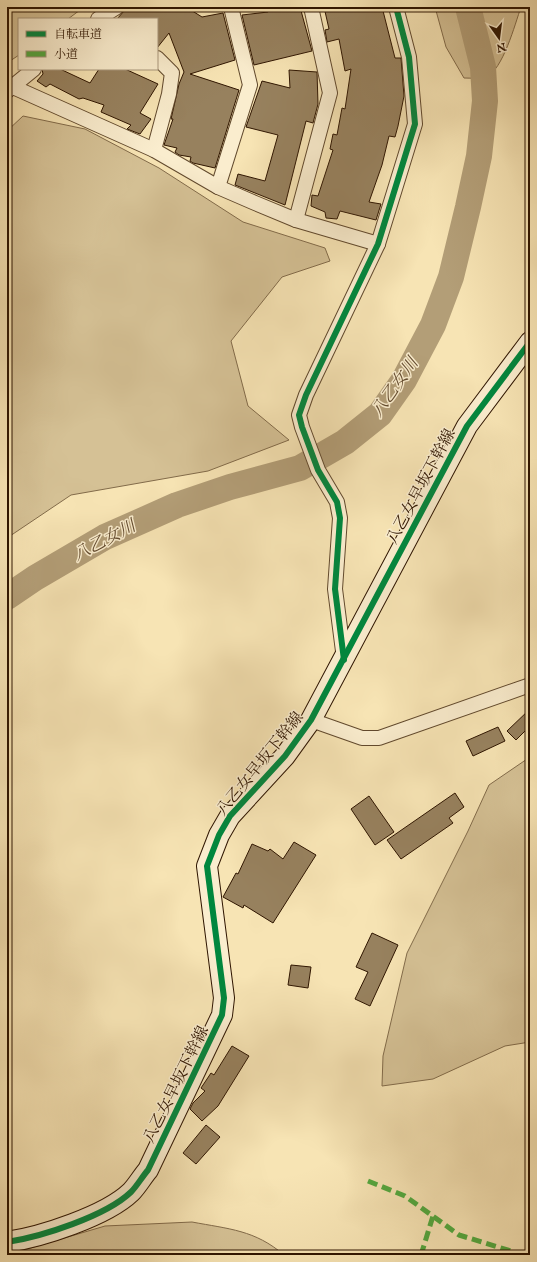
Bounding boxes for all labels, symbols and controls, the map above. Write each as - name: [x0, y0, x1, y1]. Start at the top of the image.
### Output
- legend: [18, 18, 158, 70]
- north arrow: [479, 18, 519, 58]
- text: 自転車道: [54, 27, 102, 42]
- text: N: [494, 39, 508, 55]
- text: 小道: [54, 47, 78, 62]
- water label: 八乙女川: [367, 352, 424, 422]
- street label: 八乙女早坂下幹線: [383, 426, 461, 548]
- water label: 八乙女川: [70, 515, 141, 567]
- street label: 八乙女早坂下幹線: [213, 708, 309, 820]
- street label: 八乙女早坂下幹線: [140, 1023, 214, 1147]

